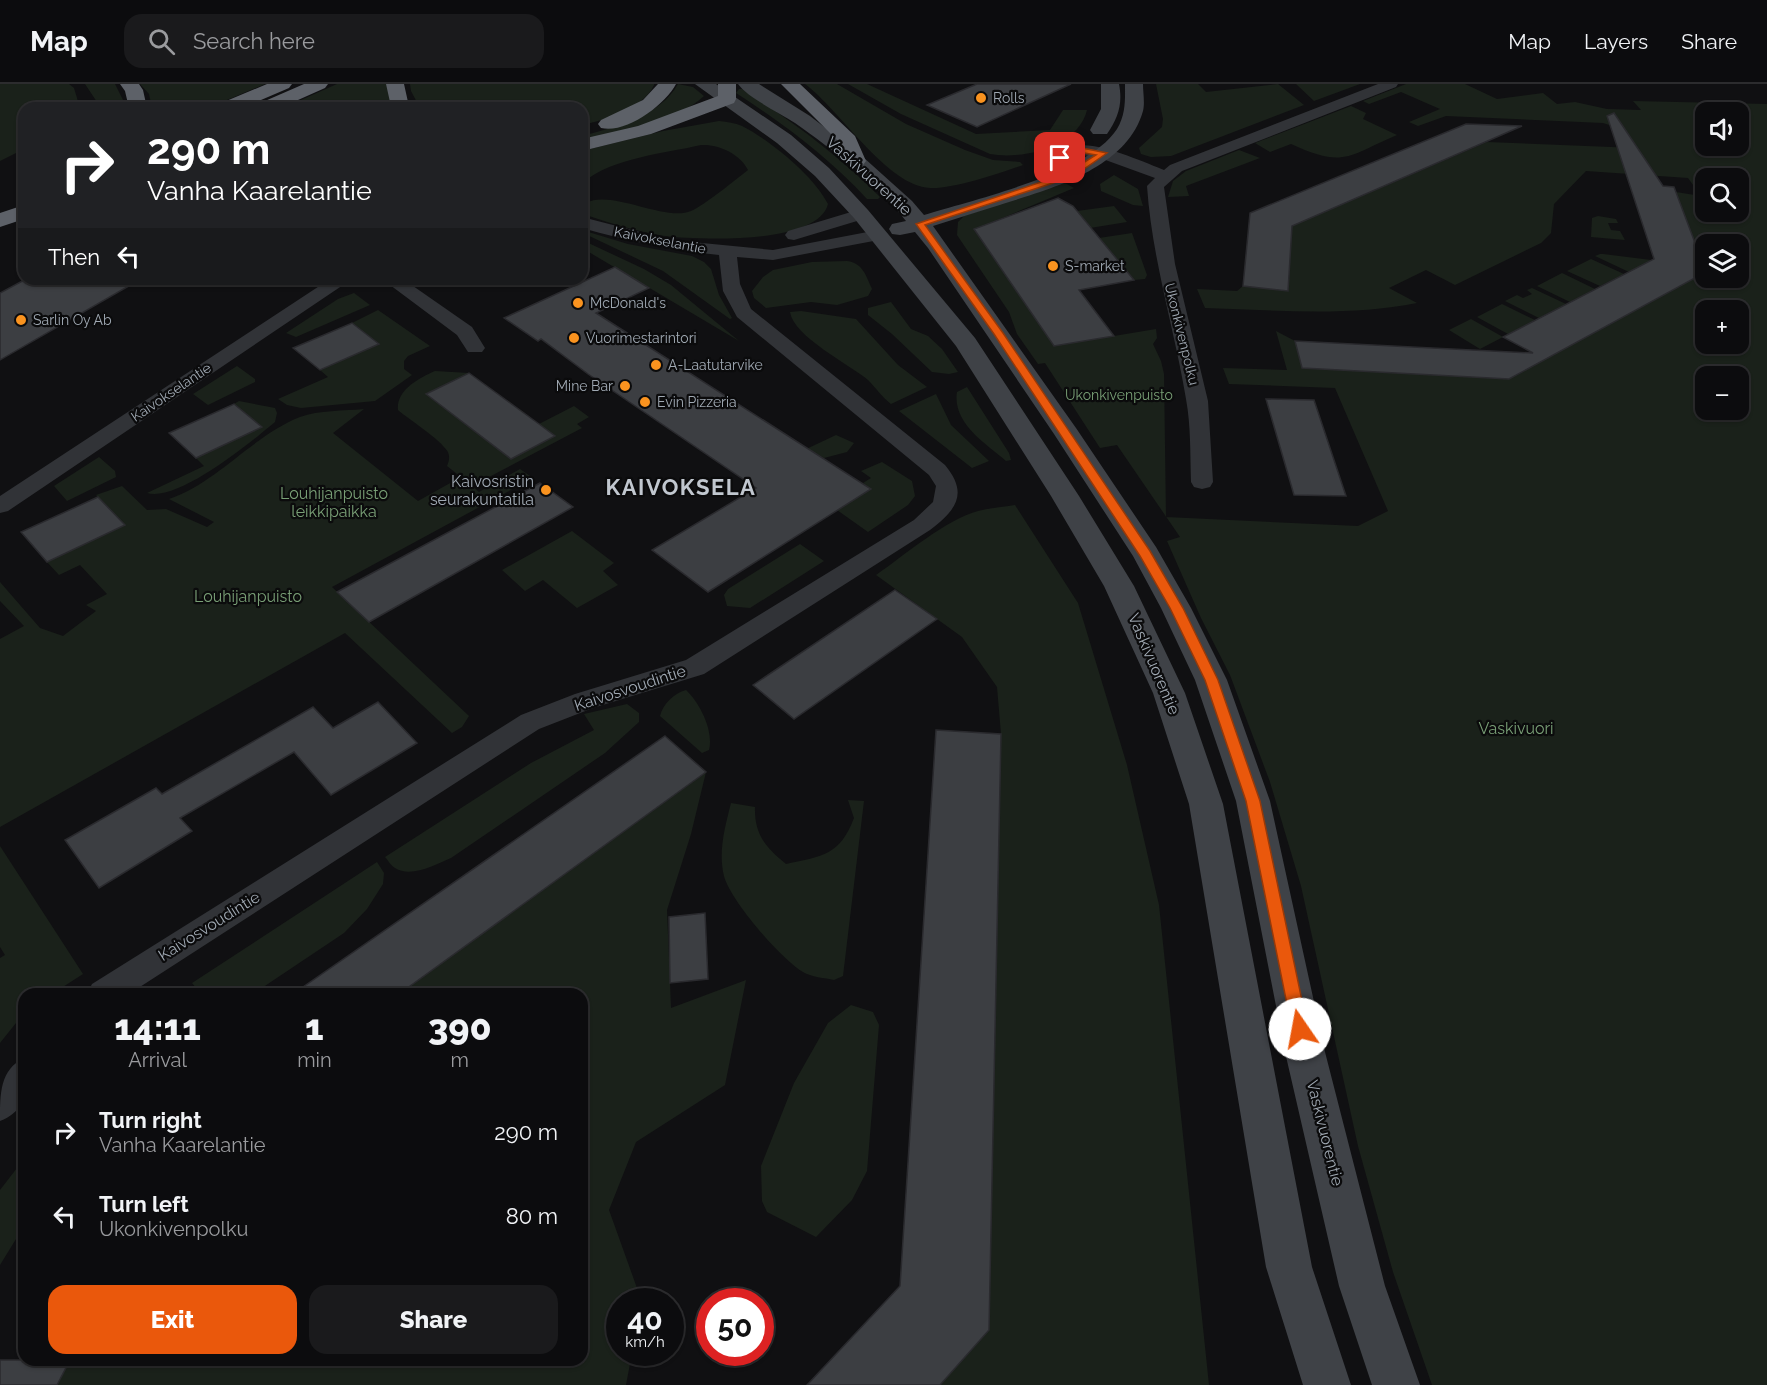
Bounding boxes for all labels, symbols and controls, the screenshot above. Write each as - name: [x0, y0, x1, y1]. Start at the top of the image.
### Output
- search box: [124, 14, 544, 68]
- text: Map: [30, 25, 88, 58]
- icon: search: [145, 25, 178, 58]
- text: Search here: [193, 28, 315, 54]
- text: Map: [1508, 29, 1551, 54]
- text: Layers: [1584, 29, 1648, 54]
- text: Share: [1681, 29, 1737, 54]
- place label: Rolls: [993, 90, 1025, 106]
- marker: Rolls: [974, 91, 988, 105]
- map controls: [1695, 102, 1749, 420]
- button: sound: [1695, 102, 1749, 156]
- text: 290 m: [147, 125, 270, 174]
- icon: right: [48, 126, 126, 204]
- pin: [1034, 132, 1085, 183]
- street label: Vaskivuorentie: [822, 133, 916, 219]
- icon: arrive: [1043, 141, 1076, 174]
- button: search: [1695, 168, 1749, 222]
- text: Vanha Kaarelantie: [147, 175, 372, 206]
- street label: Kaivokselantie: [613, 223, 707, 257]
- button: layers: [1695, 234, 1749, 288]
- icon: left: [112, 240, 145, 273]
- text: Then: [48, 244, 100, 270]
- place label: S-market: [1065, 258, 1125, 274]
- marker: S-market: [1046, 259, 1060, 273]
- street label: Ukonkivenpolku: [1162, 281, 1202, 387]
- place label: McDonald's: [590, 295, 666, 311]
- marker: McDonald's: [571, 296, 585, 310]
- button: +: [1695, 300, 1749, 354]
- place label: Sarlin Oy Ab: [33, 312, 112, 328]
- marker: Sarlin Oy Ab: [14, 313, 28, 327]
- place label: Vuorimestarintori: [586, 330, 697, 346]
- marker: Vuorimestarintori: [567, 331, 581, 345]
- place label: A-Laatutarvike: [668, 357, 763, 373]
- marker: A-Laatutarvike: [649, 358, 663, 372]
- street label: Kaivokselantie: [128, 359, 214, 425]
- button: −: [1695, 366, 1749, 420]
- place label: Mine Bar: [556, 378, 613, 394]
- marker: Mine Bar: [618, 379, 632, 393]
- park label: Ukonkivenpuisto: [1065, 387, 1173, 403]
- place label: Evin Pizzeria: [657, 394, 737, 410]
- marker: Evin Pizzeria: [638, 395, 652, 409]
- place label: Kaivosristin seurakuntatila: [430, 472, 534, 509]
- district label: KAIVOKSELA: [606, 474, 756, 500]
- marker: Kaivosristin seurakuntatila: [539, 483, 553, 497]
- park label: Louhijanpuisto leikkipaikka: [280, 484, 388, 521]
- park label: Louhijanpuisto: [194, 587, 302, 606]
- street label: Vaskivuorentie: [1124, 610, 1184, 718]
- street label: Kaivosvoudintie: [572, 661, 688, 715]
- park label: Vaskivuori: [1478, 719, 1554, 738]
- street label: Kaivosvoudintie: [155, 887, 263, 965]
- position arrow: [1268, 997, 1332, 1061]
- text: 14:11: [114, 1006, 201, 1048]
- text: 1: [305, 1006, 324, 1048]
- text: 390: [428, 1006, 492, 1048]
- text: Arrival: [128, 1048, 187, 1072]
- text: min: [297, 1048, 332, 1072]
- text: m: [451, 1048, 469, 1072]
- street label: Vaskivuorentie: [1303, 1078, 1347, 1188]
- text: Turn right: [99, 1107, 202, 1133]
- icon: right: [48, 1116, 81, 1149]
- text: 290 m: [494, 1119, 558, 1145]
- text: Vanha Kaarelantie: [99, 1133, 266, 1157]
- text: Turn left: [99, 1191, 189, 1217]
- icon: left: [48, 1200, 81, 1233]
- text: 80 m: [506, 1203, 558, 1229]
- text: Ukonkivenpolku: [99, 1217, 248, 1241]
- button: Exit: [48, 1285, 297, 1354]
- button: Share: [309, 1285, 558, 1354]
- speed limit sign: 50: [696, 1288, 774, 1366]
- text: 40: [627, 1302, 663, 1337]
- text: km/h: [625, 1333, 665, 1351]

